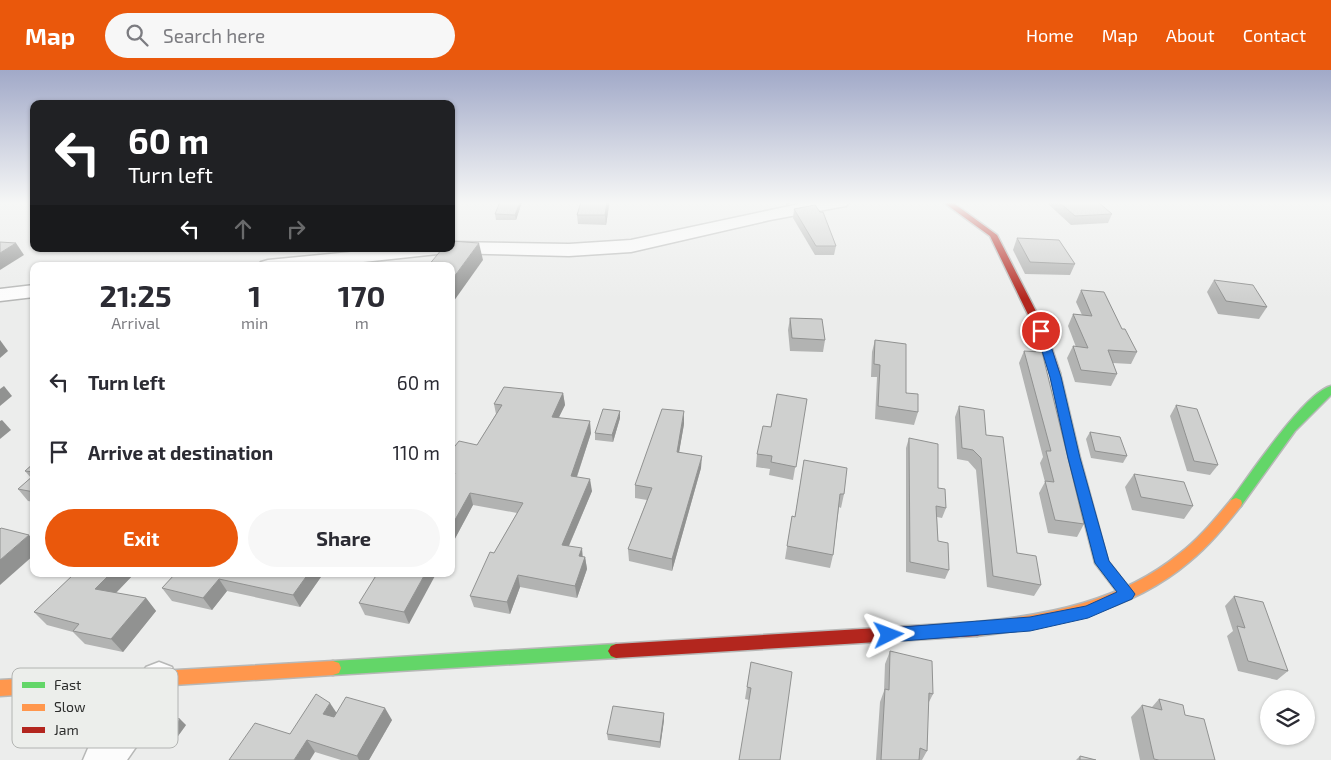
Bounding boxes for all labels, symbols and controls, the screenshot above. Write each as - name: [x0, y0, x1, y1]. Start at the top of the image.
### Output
- search box: [105, 13, 455, 58]
- text: Map: [25, 21, 75, 50]
- icon: search: [123, 21, 151, 49]
- text: Search here: [163, 24, 265, 47]
- text: Home: [1026, 24, 1074, 46]
- text: Map: [1102, 24, 1138, 46]
- text: About: [1166, 24, 1215, 46]
- text: Contact: [1243, 24, 1306, 46]
- text: 60 m: [128, 119, 209, 161]
- icon: left: [45, 120, 110, 185]
- text: Turn left: [128, 161, 213, 187]
- icon: left: [176, 215, 204, 243]
- icon: ahead: [229, 215, 257, 243]
- icon: right: [282, 215, 310, 243]
- text: 21:25: [99, 277, 172, 313]
- text: 1: [248, 277, 261, 313]
- text: 170: [338, 277, 386, 313]
- pin: [1020, 310, 1062, 352]
- text: Arrival: [111, 313, 160, 332]
- text: min: [241, 313, 268, 332]
- text: m: [355, 313, 369, 332]
- icon: arrive: [1027, 317, 1055, 345]
- icon: left: [45, 368, 73, 396]
- text: Turn left: [88, 371, 165, 394]
- text: 60 m: [397, 371, 440, 394]
- icon: arrive: [45, 438, 73, 466]
- text: Arrive at destination: [88, 441, 273, 464]
- text: 110 m: [393, 441, 440, 464]
- button: Exit: [45, 509, 238, 567]
- button: Share: [248, 509, 440, 567]
- position arrow: [862, 608, 914, 660]
- legend: [12, 668, 178, 748]
- text: Fast: [54, 676, 81, 693]
- map controls: [1260, 690, 1315, 745]
- button: layers: [1260, 690, 1315, 745]
- text: Slow: [54, 698, 86, 715]
- text: Jam: [54, 721, 79, 738]

